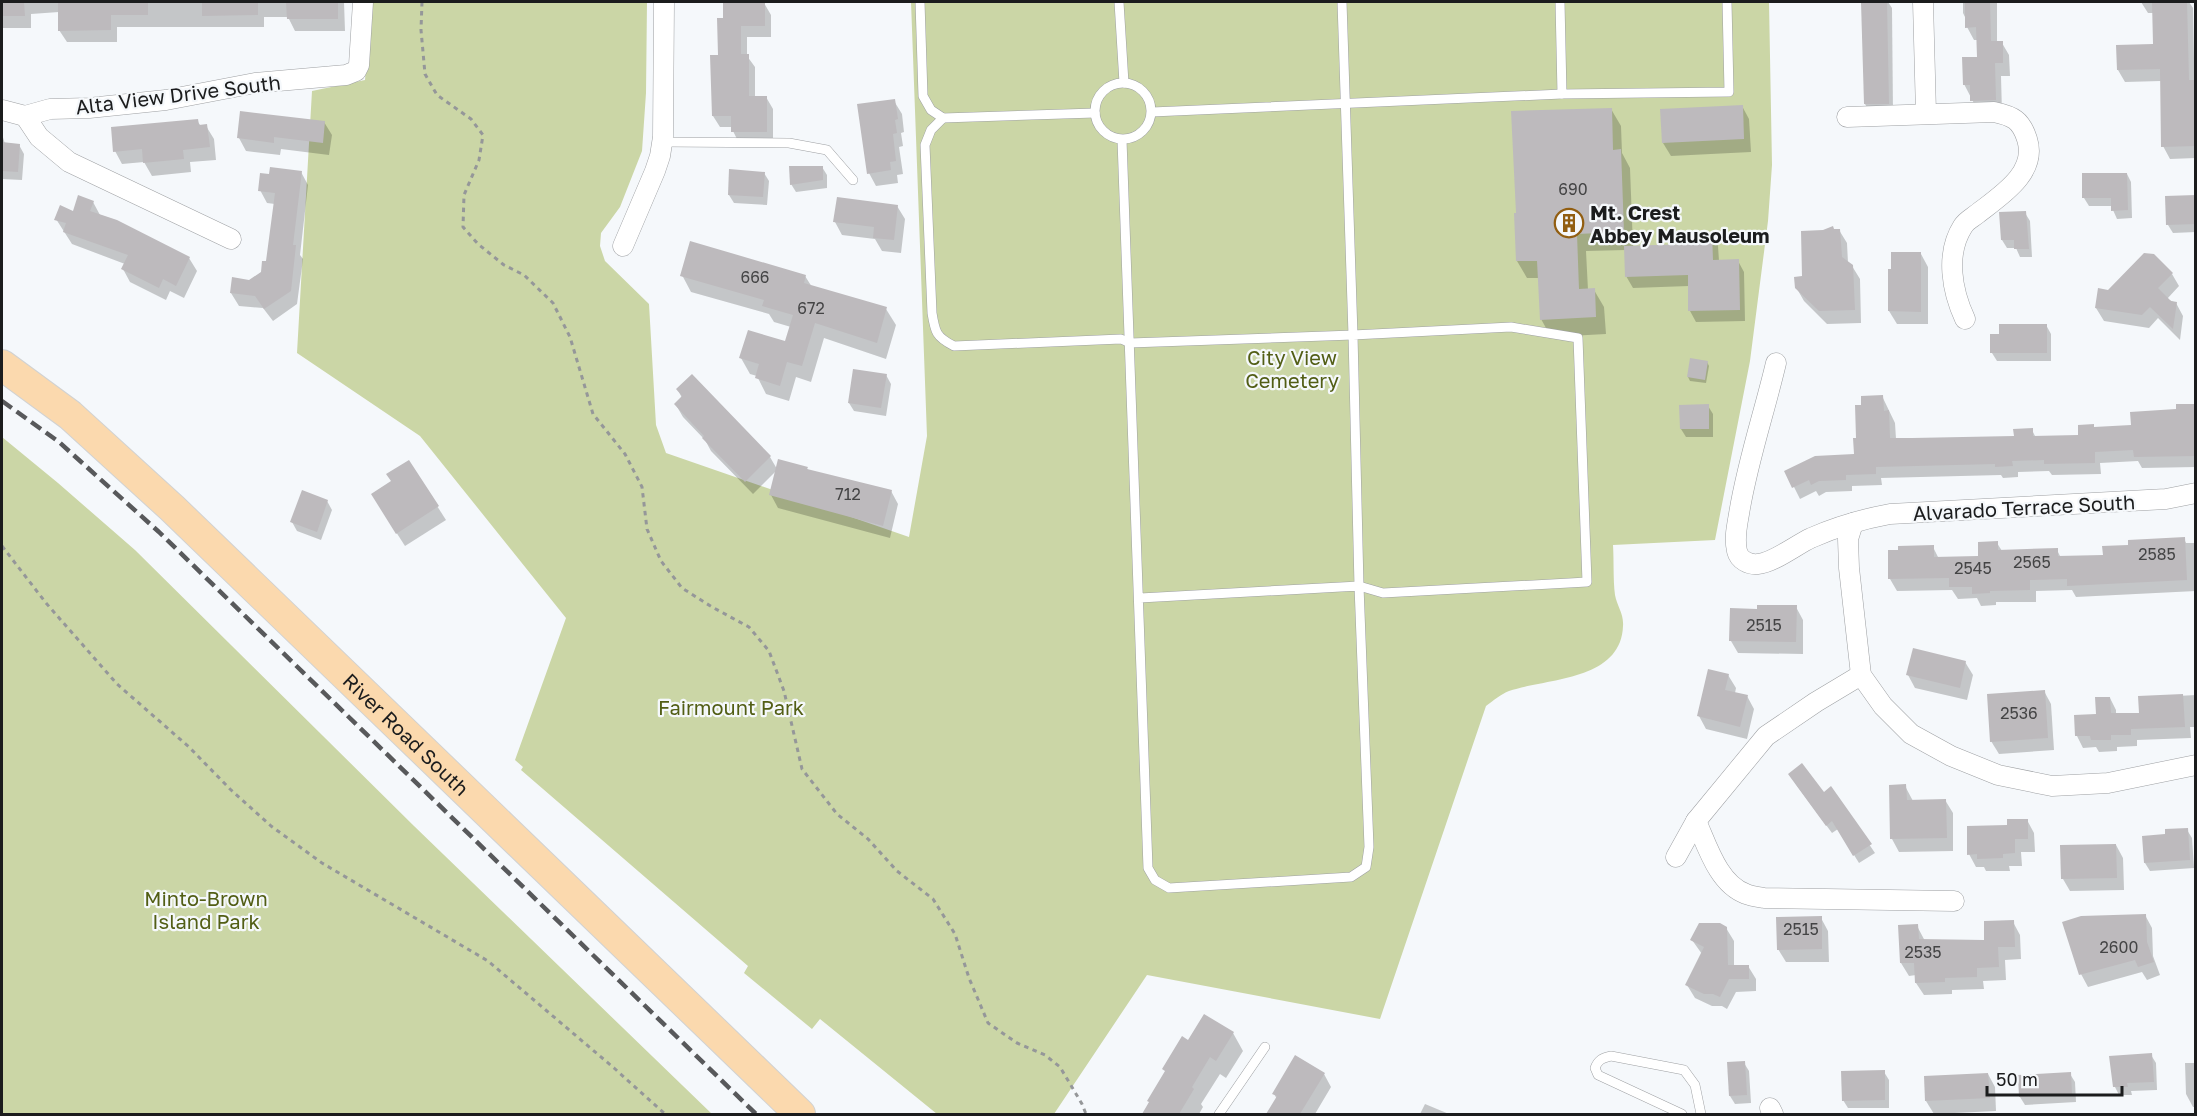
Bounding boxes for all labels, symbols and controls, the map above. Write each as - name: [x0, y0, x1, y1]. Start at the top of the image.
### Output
- street label: Alta View Drive South: [74, 70, 282, 118]
- house number: 690: [1558, 179, 1588, 199]
- place label: Mt. Crest Abbey Mausoleum: [1590, 200, 1770, 247]
- building icon: Mt. Crest Abbey Mausoleum: [1553, 207, 1585, 239]
- house number: 666: [740, 267, 770, 287]
- house number: 672: [797, 298, 825, 318]
- park label: City View Cemetery: [1245, 345, 1339, 392]
- house number: 712: [835, 484, 861, 504]
- street label: Alvarado Terrace South: [1912, 489, 2136, 525]
- house number: 2585: [2138, 544, 2176, 564]
- house number: 2565: [2013, 552, 2051, 572]
- house number: 2545: [1954, 558, 1992, 578]
- house number: 2515: [1746, 615, 1782, 635]
- street label: River Road South: [338, 668, 474, 800]
- park label: Fairmount Park: [658, 695, 804, 719]
- house number: 2536: [2000, 703, 2038, 723]
- park label: Minto-Brown Island Park: [144, 886, 268, 933]
- house number: 2515: [1783, 919, 1819, 939]
- house number: 2600: [2100, 937, 2138, 957]
- house number: 2535: [1904, 942, 1942, 962]
- scale bar: [1987, 1059, 2122, 1097]
- text: 50 m: [1996, 1068, 2038, 1090]

